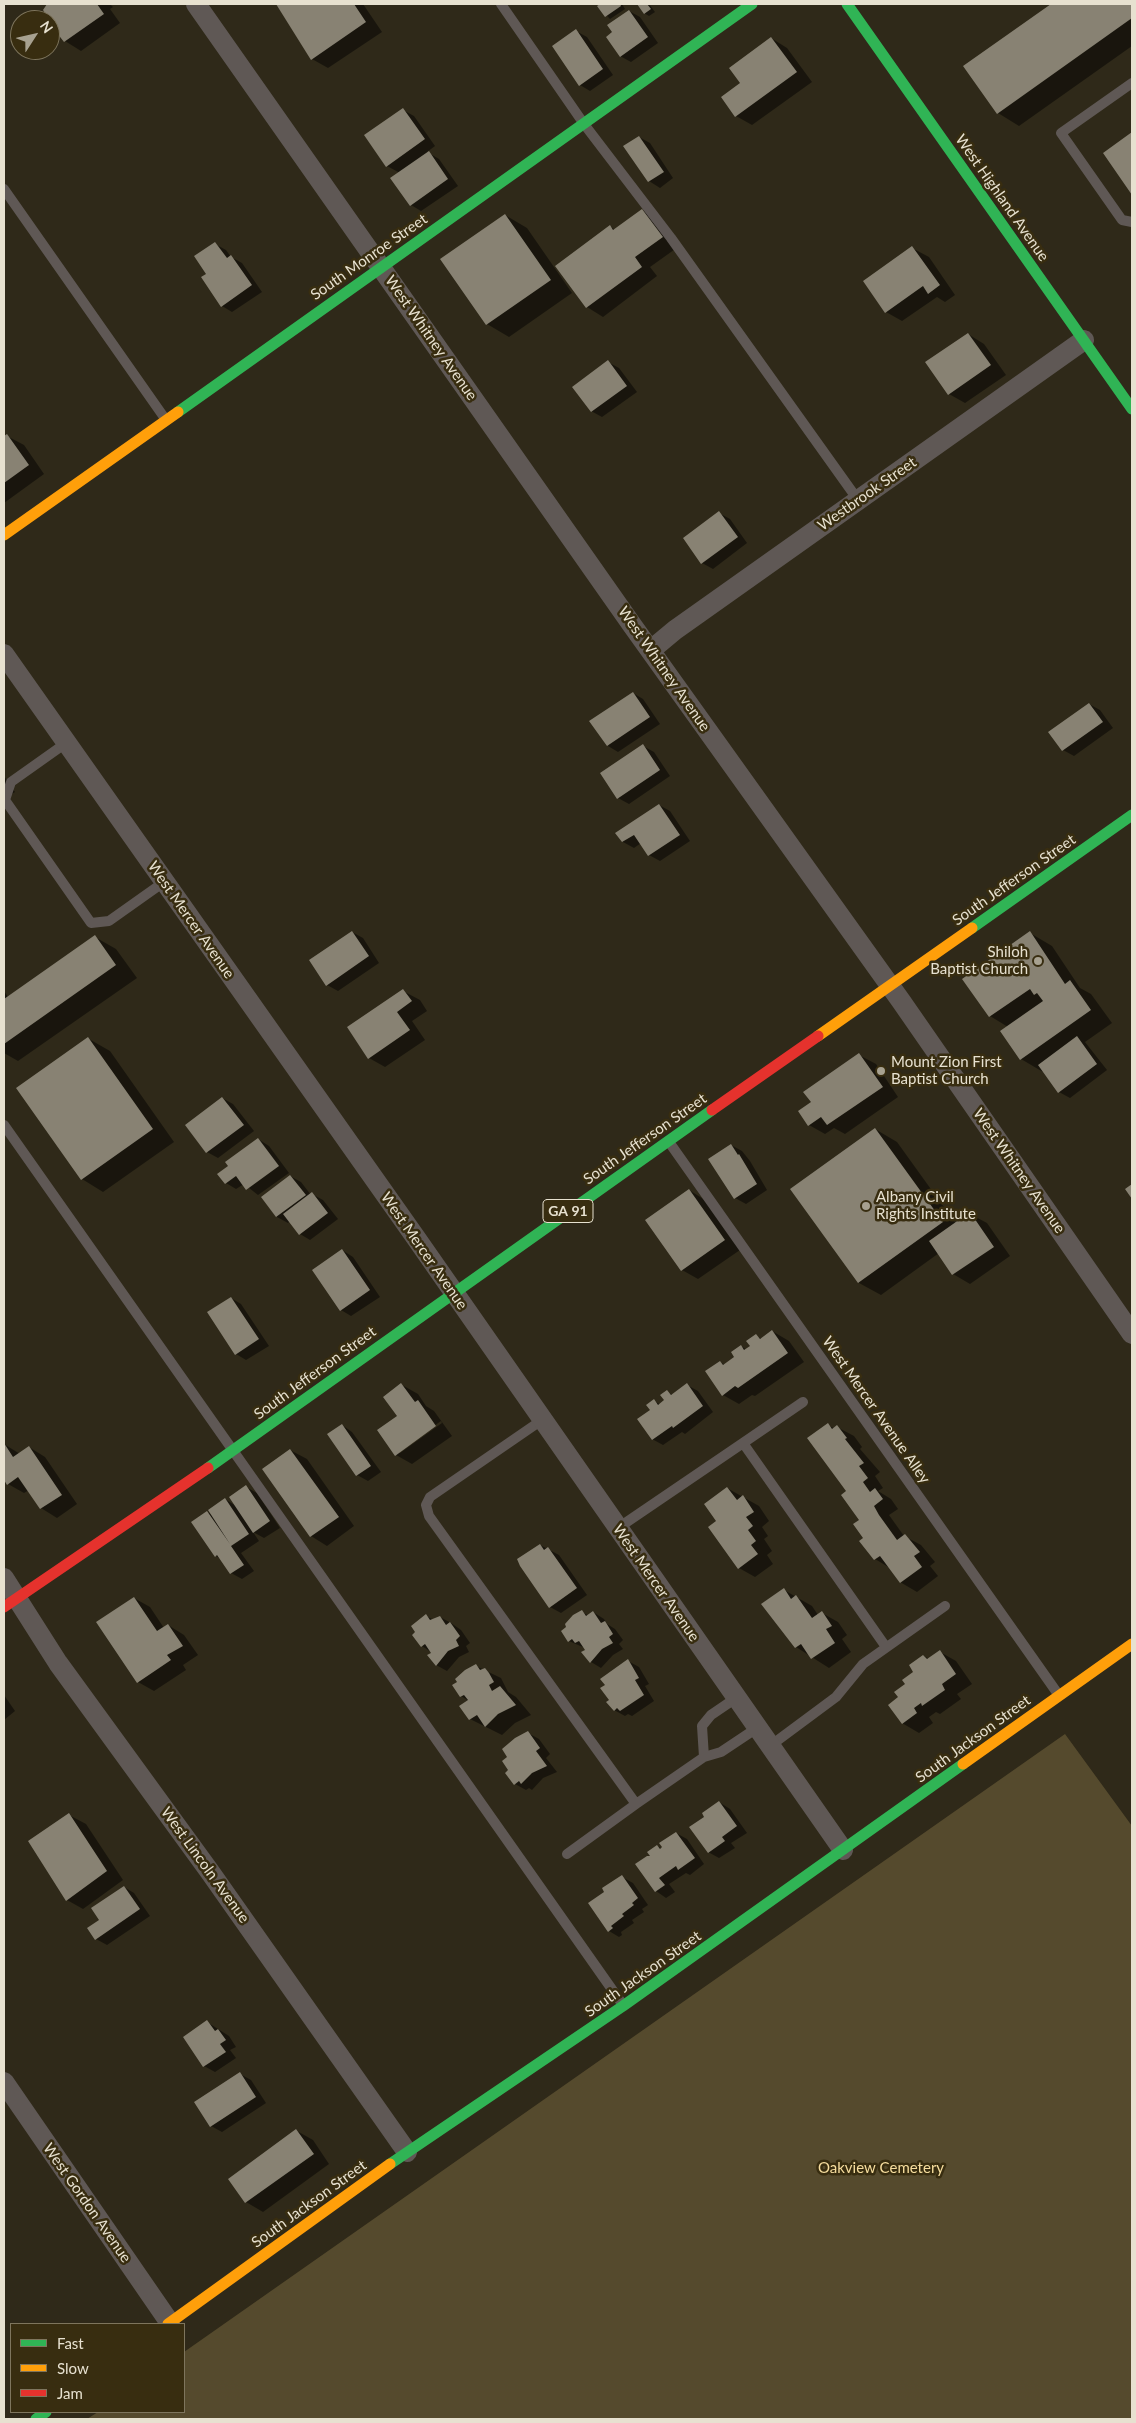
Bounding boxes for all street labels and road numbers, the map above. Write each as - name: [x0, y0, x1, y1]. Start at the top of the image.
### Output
- street label: West Highland Avenue: [951, 131, 1053, 265]
- street label: South Monroe Street: [307, 210, 431, 304]
- street label: West Whitney Avenue: [381, 272, 481, 404]
- street label: Westbrook Street: [814, 453, 920, 535]
- street label: West Whitney Avenue: [614, 603, 714, 735]
- street label: South Jefferson Street: [949, 831, 1079, 929]
- street label: West Mercer Avenue: [144, 858, 238, 982]
- street label: South Jefferson Street: [580, 1090, 710, 1188]
- street label: West Whitney Avenue: [969, 1105, 1069, 1237]
- street label: West Mercer Avenue: [377, 1189, 471, 1313]
- road number: GA 91: [543, 1200, 593, 1222]
- street label: South Jefferson Street: [251, 1323, 379, 1423]
- street label: West Mercer Avenue Alley: [818, 1333, 934, 1487]
- street label: West Mercer Avenue: [609, 1521, 703, 1645]
- street label: South Jackson Street: [912, 1691, 1034, 1787]
- street label: West Lincoln Avenue: [157, 1804, 253, 1926]
- street label: South Jackson Street: [582, 1927, 704, 2021]
- street label: West Gordon Avenue: [39, 2140, 135, 2266]
- street label: South Jackson Street: [248, 2156, 370, 2252]

